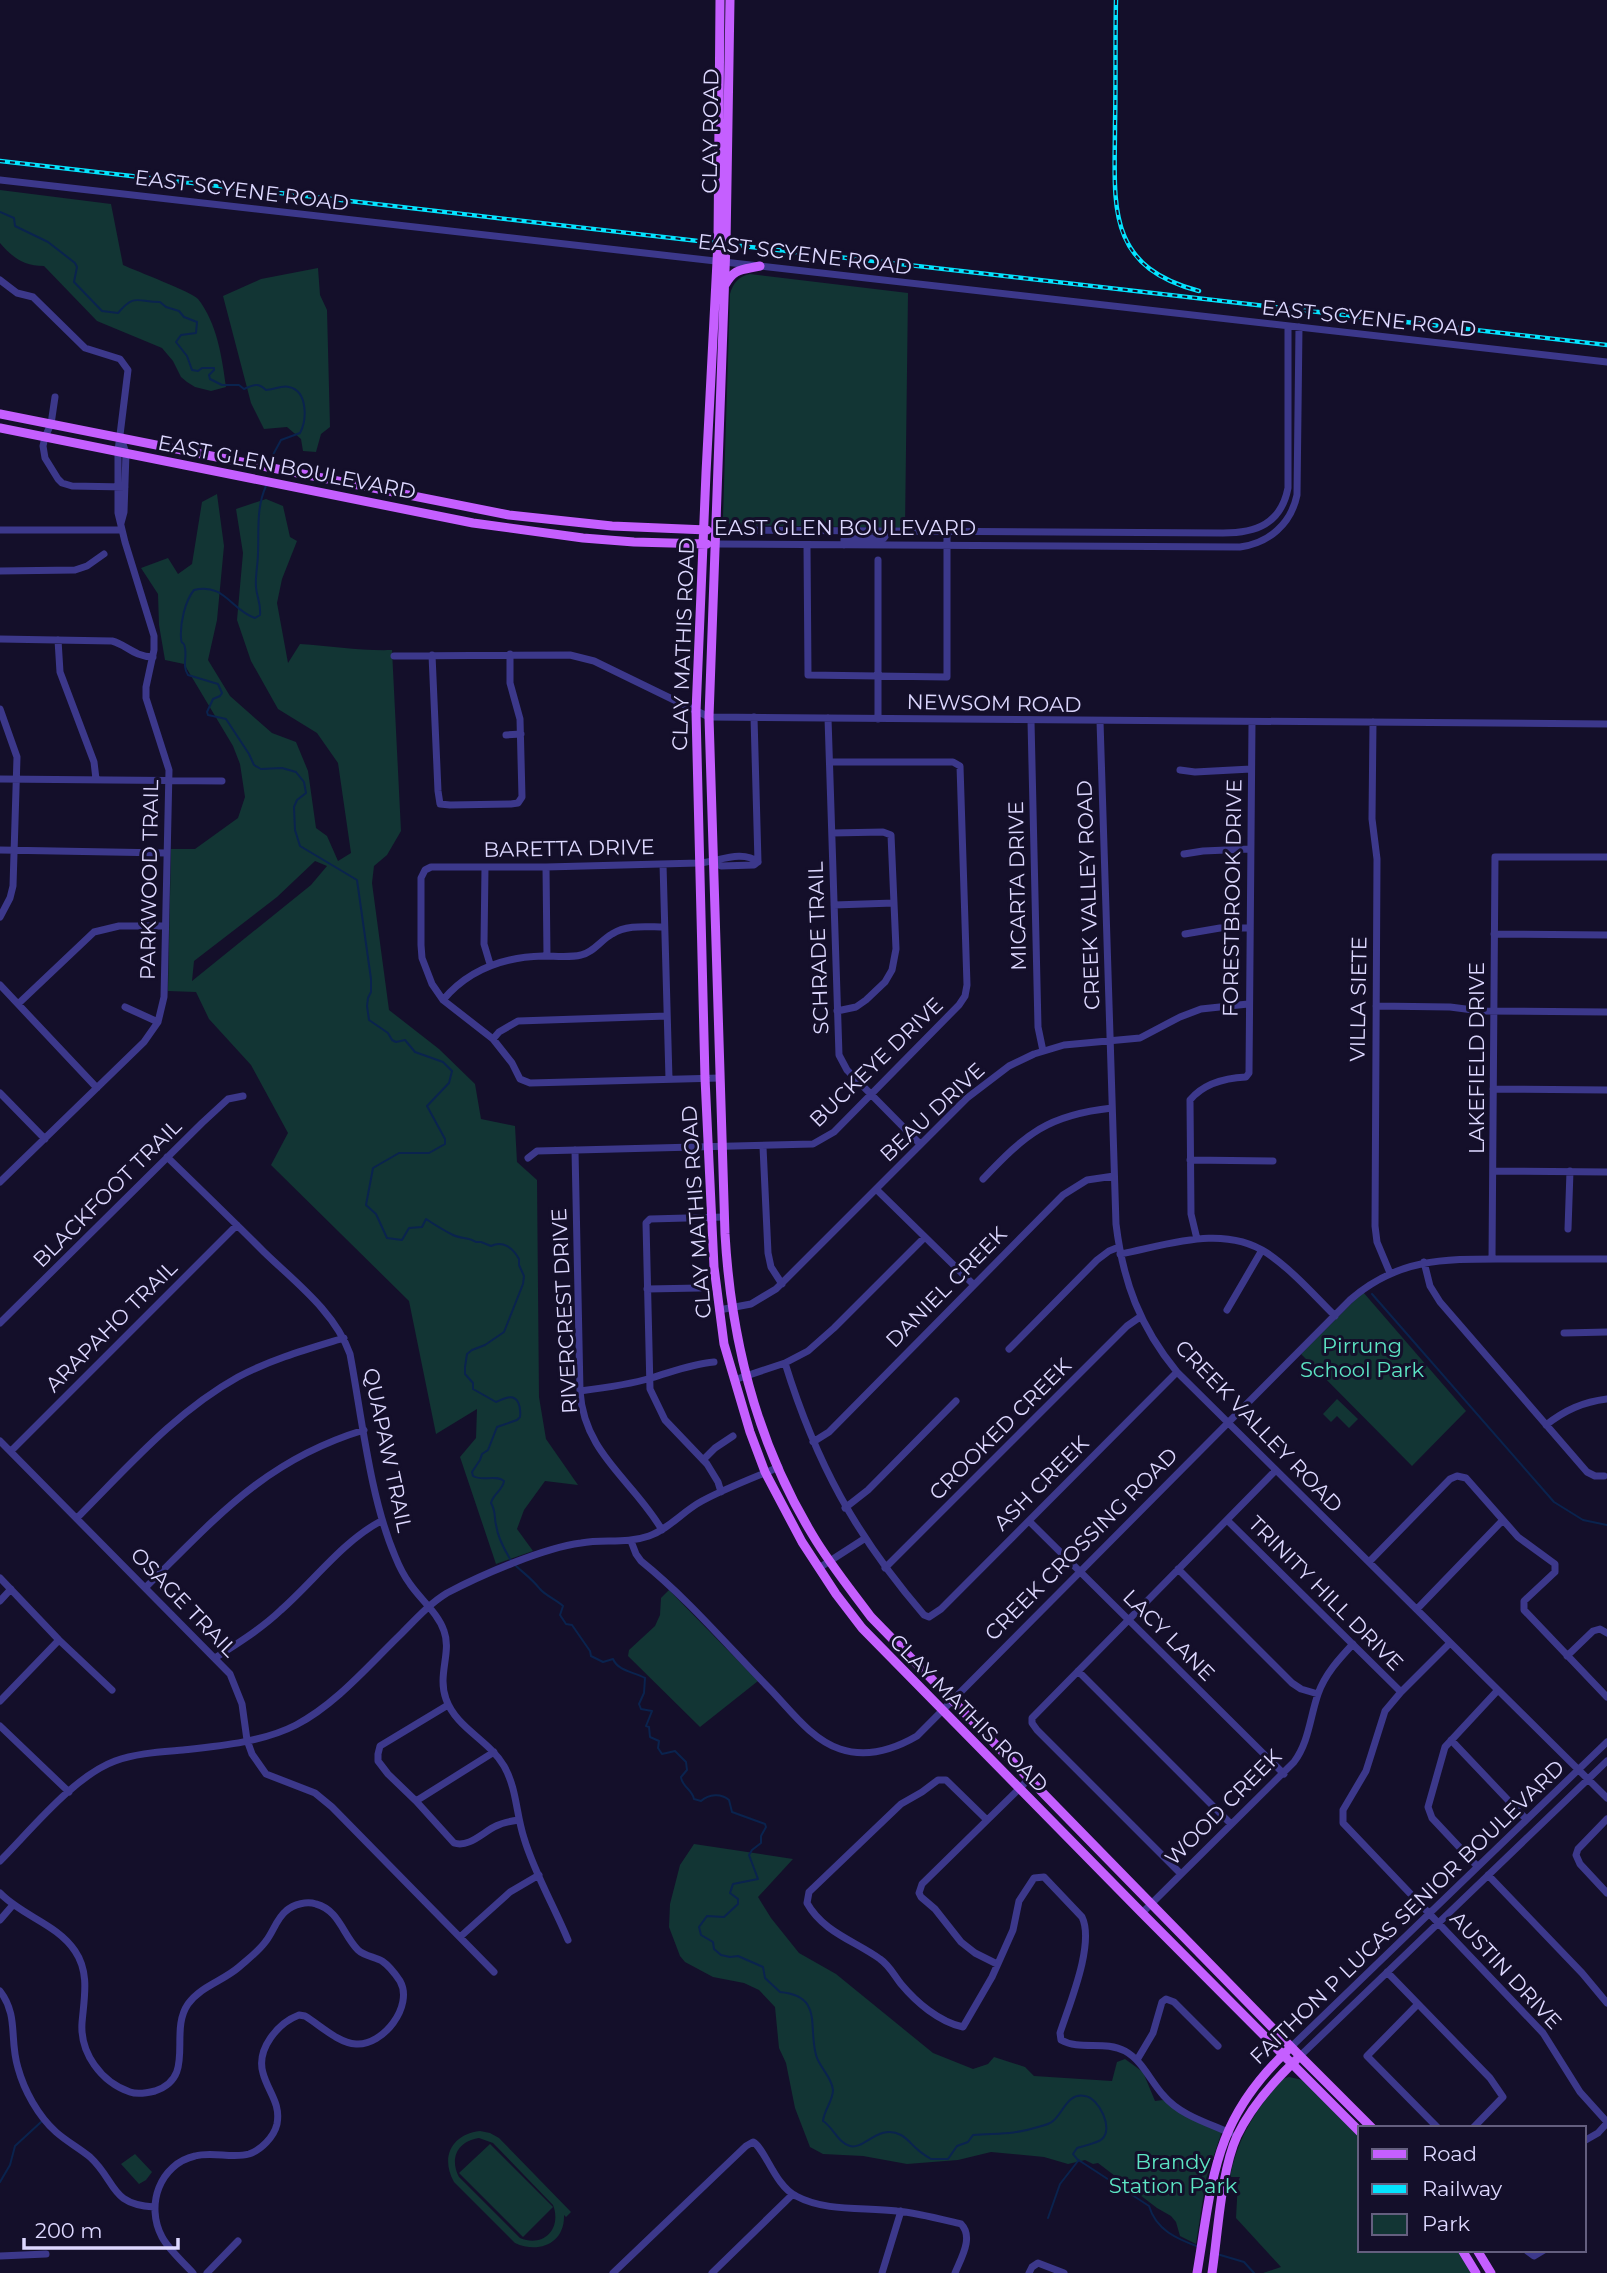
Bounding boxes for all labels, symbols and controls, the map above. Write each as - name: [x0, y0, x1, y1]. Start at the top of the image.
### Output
- street label: CLAY ROAD: [696, 68, 724, 194]
- street label: EAST SCYENE ROAD: [134, 164, 350, 216]
- street label: EAST SCYENE ROAD: [697, 228, 913, 280]
- street label: EAST SCYENE ROAD: [1261, 294, 1477, 342]
- street label: EAST GLEN BOULEVARD: [156, 430, 418, 504]
- street label: EAST GLEN BOULEVARD: [714, 515, 976, 540]
- street label: CLAY MATHIS ROAD: [667, 537, 699, 751]
- street label: NEWSOM ROAD: [906, 689, 1082, 717]
- street label: PARKWOOD TRAIL: [135, 779, 163, 980]
- street label: FORESTBROOK DRIVE: [1217, 779, 1247, 1017]
- street label: CREEK VALLEY ROAD: [1071, 780, 1105, 1010]
- street label: MICARTA DRIVE: [1003, 801, 1031, 971]
- street label: BARETTA DRIVE: [483, 834, 655, 862]
- street label: SCHRADE TRAIL: [802, 860, 834, 1035]
- street label: VILLA SIETE: [1344, 936, 1372, 1062]
- street label: LAKEFIELD DRIVE: [1464, 962, 1489, 1154]
- street label: BUCKEYE DRIVE: [804, 992, 948, 1132]
- street label: BEAU DRIVE: [875, 1057, 989, 1167]
- street label: CLAY MATHIS ROAD: [676, 1105, 716, 1319]
- street label: BLACKFOOT TRAIL: [28, 1113, 187, 1272]
- street label: RIVERCREST DRIVE: [546, 1207, 582, 1415]
- street label: DANIEL CREEK: [880, 1221, 1012, 1353]
- street label: ARAPAHO TRAIL: [40, 1255, 182, 1397]
- park label: Pirrung School Park: [1300, 1333, 1425, 1382]
- street label: CREEK VALLEY ROAD: [1170, 1335, 1348, 1517]
- street label: CROOKED CREEK: [924, 1353, 1076, 1505]
- street label: QUAPAW TRAIL: [358, 1366, 418, 1535]
- street label: ASH CREEK: [988, 1430, 1094, 1536]
- street label: CREEK CROSSING ROAD: [979, 1442, 1183, 1646]
- street label: TRINITY HILL DRIVE: [1243, 1510, 1409, 1676]
- street label: OSAGE TRAIL: [126, 1542, 243, 1662]
- street label: LACY LANE: [1118, 1584, 1220, 1686]
- street label: CLAY MATHIS ROAD: [885, 1629, 1053, 1797]
- street label: WOOD CREEK: [1160, 1744, 1286, 1870]
- street label: FAITHON P LUCAS SENIOR BOULEVARD: [1245, 1755, 1569, 2069]
- street label: AUSTIN DRIVE: [1445, 1906, 1567, 2034]
- legend: [1358, 2126, 1586, 2252]
- text: Road: [1422, 2141, 1477, 2166]
- park label: Brandy Station Park: [1109, 2149, 1238, 2198]
- text: Railway: [1422, 2176, 1503, 2201]
- scale bar: [24, 2206, 178, 2250]
- text: Park: [1422, 2211, 1470, 2236]
- text: 200 m: [35, 2218, 102, 2243]

